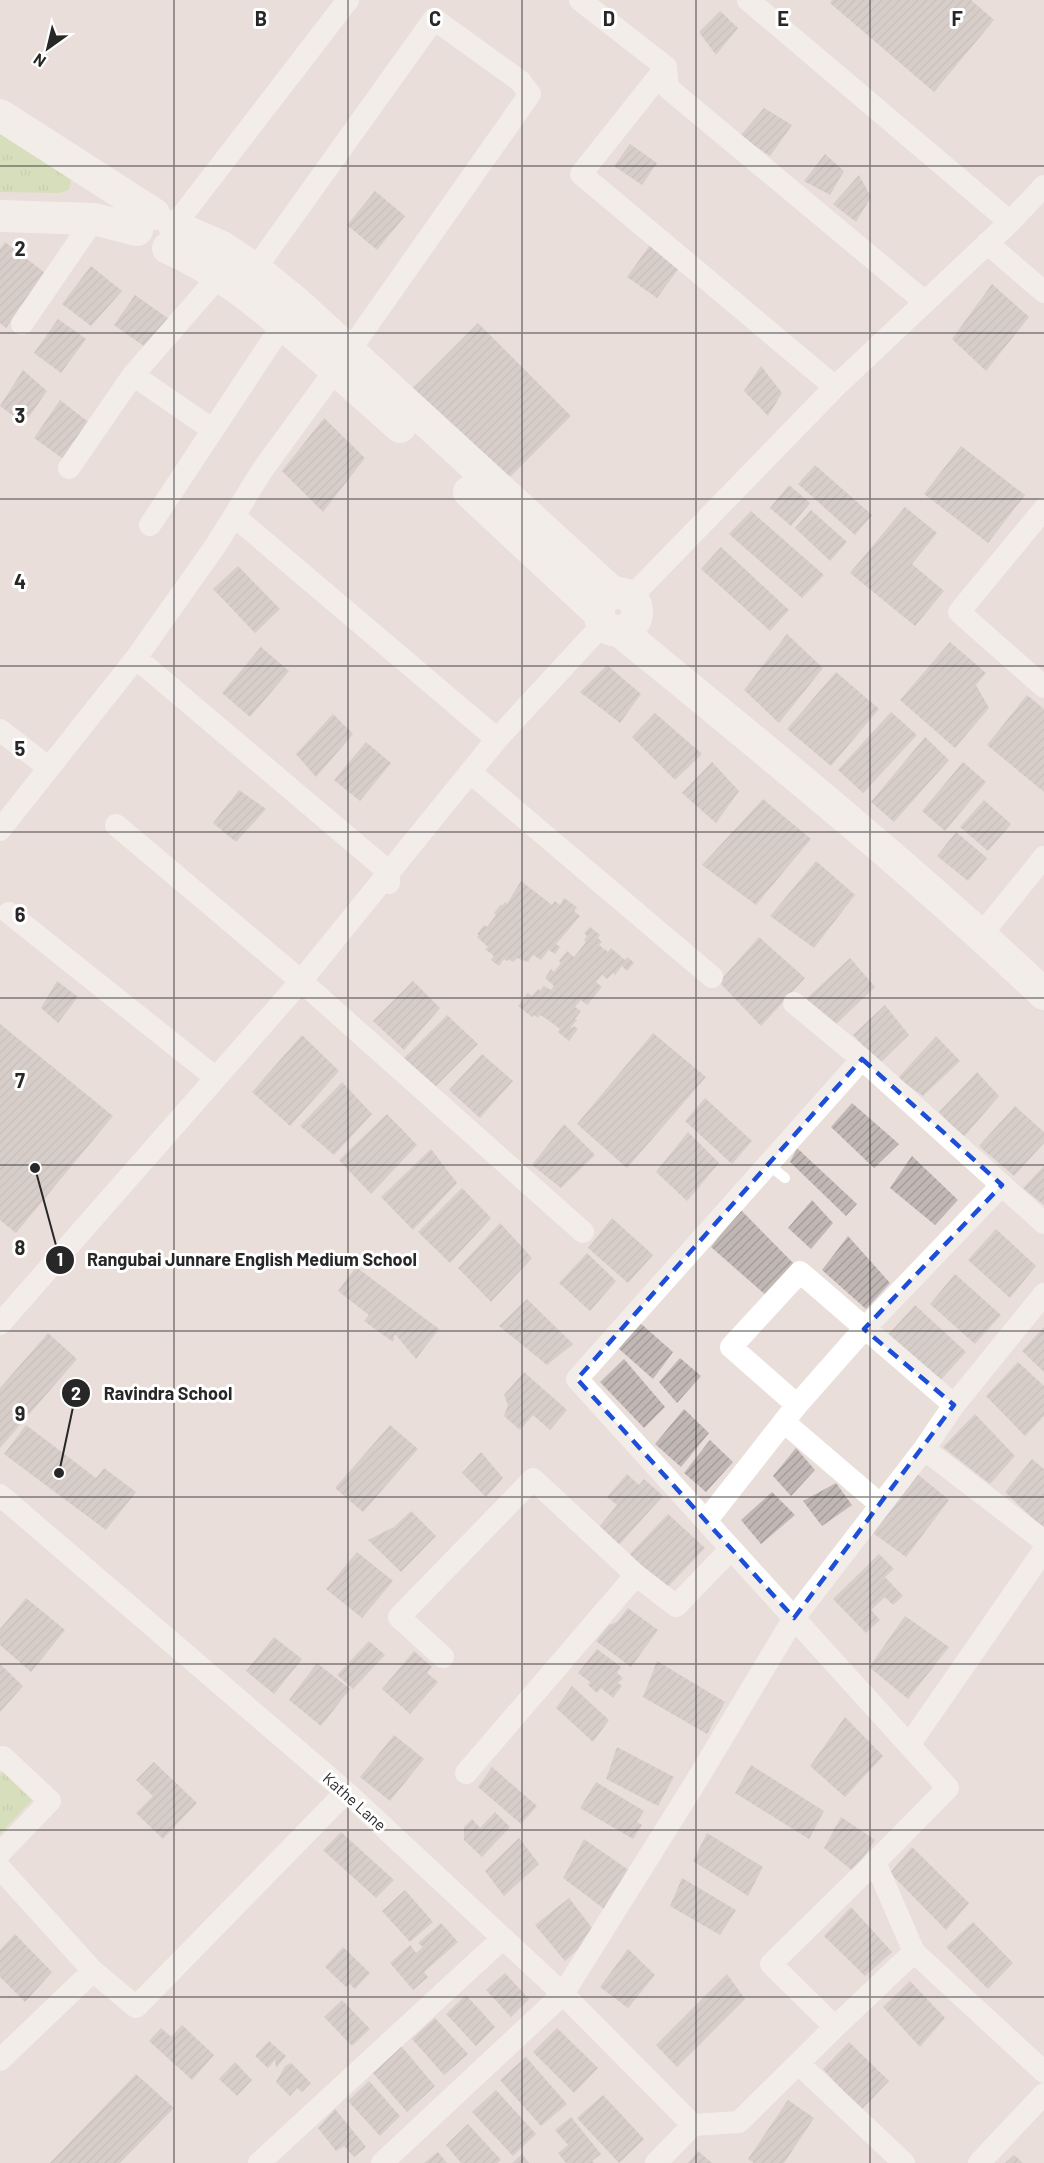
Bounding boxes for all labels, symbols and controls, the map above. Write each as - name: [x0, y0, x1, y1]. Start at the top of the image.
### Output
- text: B: [255, 6, 267, 30]
- text: C: [429, 6, 441, 30]
- text: D: [603, 6, 615, 30]
- text: E: [777, 6, 789, 30]
- text: F: [951, 6, 963, 30]
- north arrow: [18, 18, 78, 78]
- text: N: [30, 50, 49, 72]
- text: 2: [14, 236, 26, 260]
- text: 3: [15, 403, 25, 427]
- text: 4: [14, 569, 26, 593]
- text: 5: [15, 736, 26, 760]
- text: 6: [15, 902, 26, 926]
- text: 7: [15, 1068, 25, 1092]
- text: 8: [15, 1235, 26, 1259]
- callout: Rangubai Junnare English Medium School: [45, 1242, 429, 1278]
- text: 1: [57, 1248, 63, 1270]
- text: Rangubai Junnare English Medium School: [87, 1248, 417, 1270]
- callout: Ravindra School: [61, 1375, 244, 1411]
- text: 2: [71, 1382, 81, 1404]
- text: Ravindra School: [104, 1382, 232, 1404]
- text: 9: [15, 1401, 25, 1425]
- street label: Kathe Lane: [320, 1768, 390, 1834]

